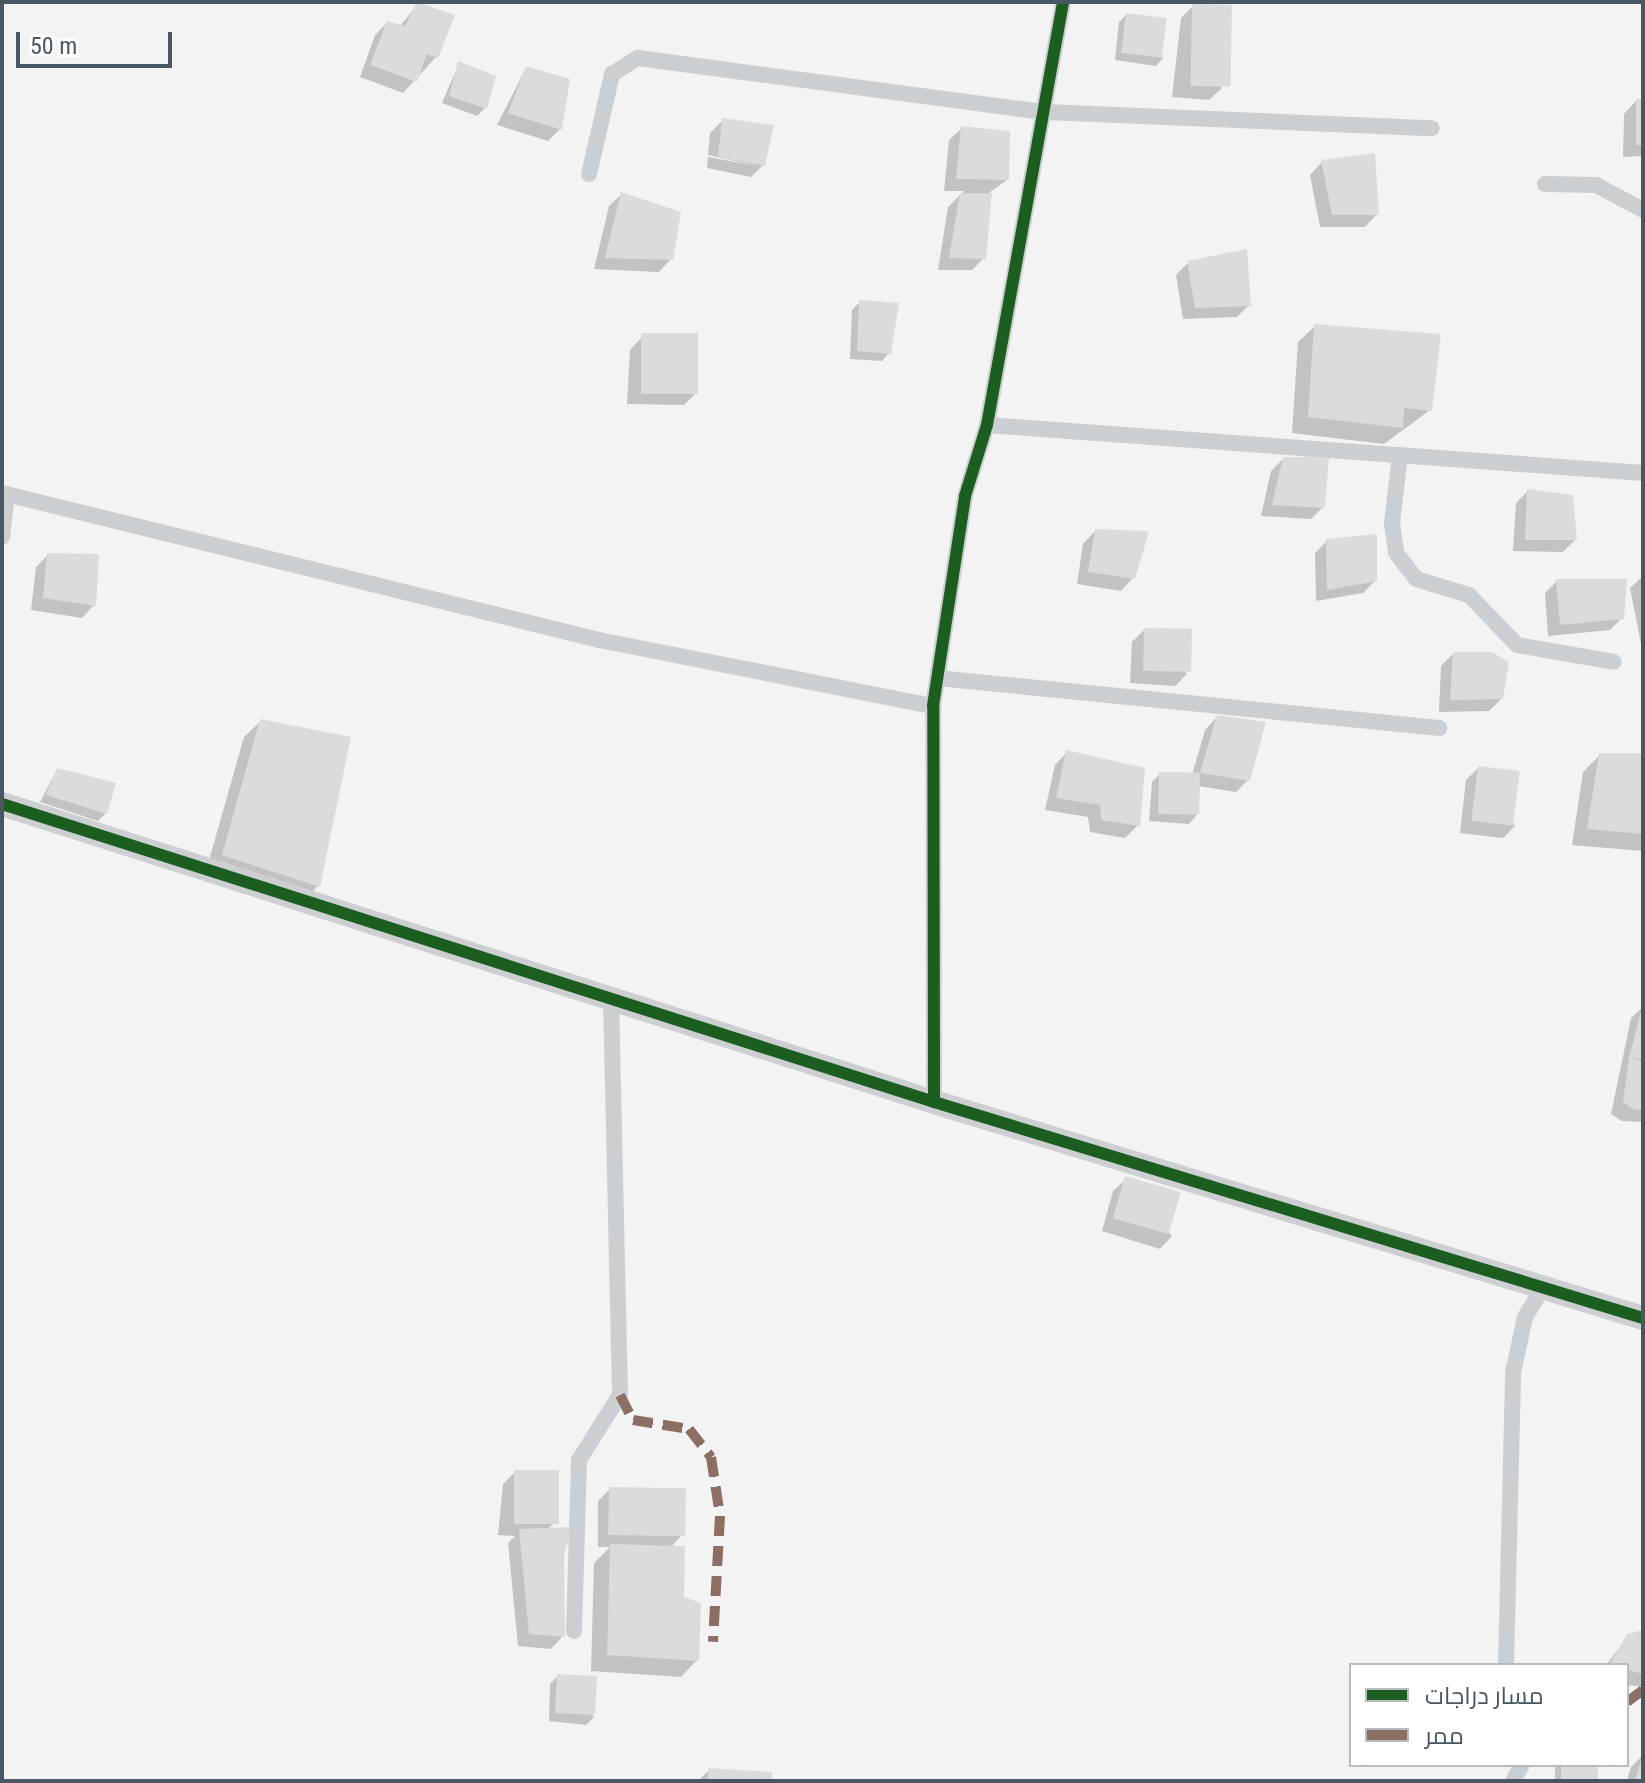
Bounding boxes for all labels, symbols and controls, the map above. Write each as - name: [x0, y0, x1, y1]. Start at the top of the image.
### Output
- scale bar: [20, 16, 176, 66]
- text: 50 m: [30, 32, 77, 60]
- legend: [1349, 1663, 1629, 1767]
- text: مسار دراجات: [1425, 1682, 1544, 1710]
- text: ممر: [1425, 1722, 1464, 1750]

